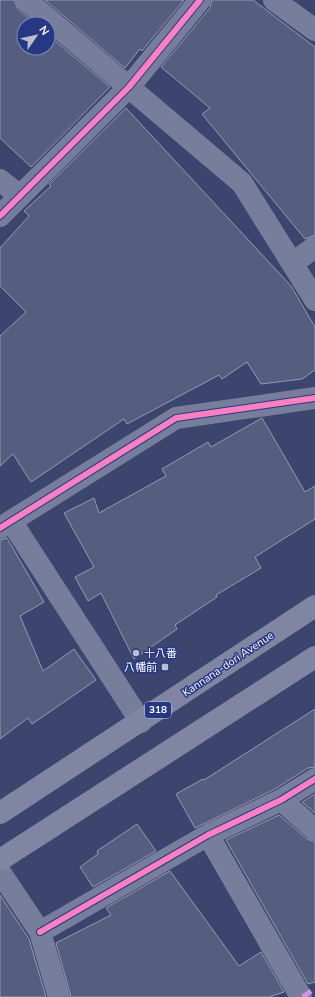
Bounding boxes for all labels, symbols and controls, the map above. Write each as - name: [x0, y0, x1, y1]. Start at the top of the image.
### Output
- north arrow: [16, 16, 56, 56]
- text: N: [35, 23, 52, 38]
- street label: Kannana-dori Avenue: [179, 628, 277, 700]
- place label: 十八番: [144, 646, 177, 661]
- marker: 十八番: [131, 648, 141, 658]
- place label: 八幡前: [124, 660, 157, 675]
- marker: 八幡前: [160, 662, 170, 672]
- road number: 318: [145, 702, 171, 718]

